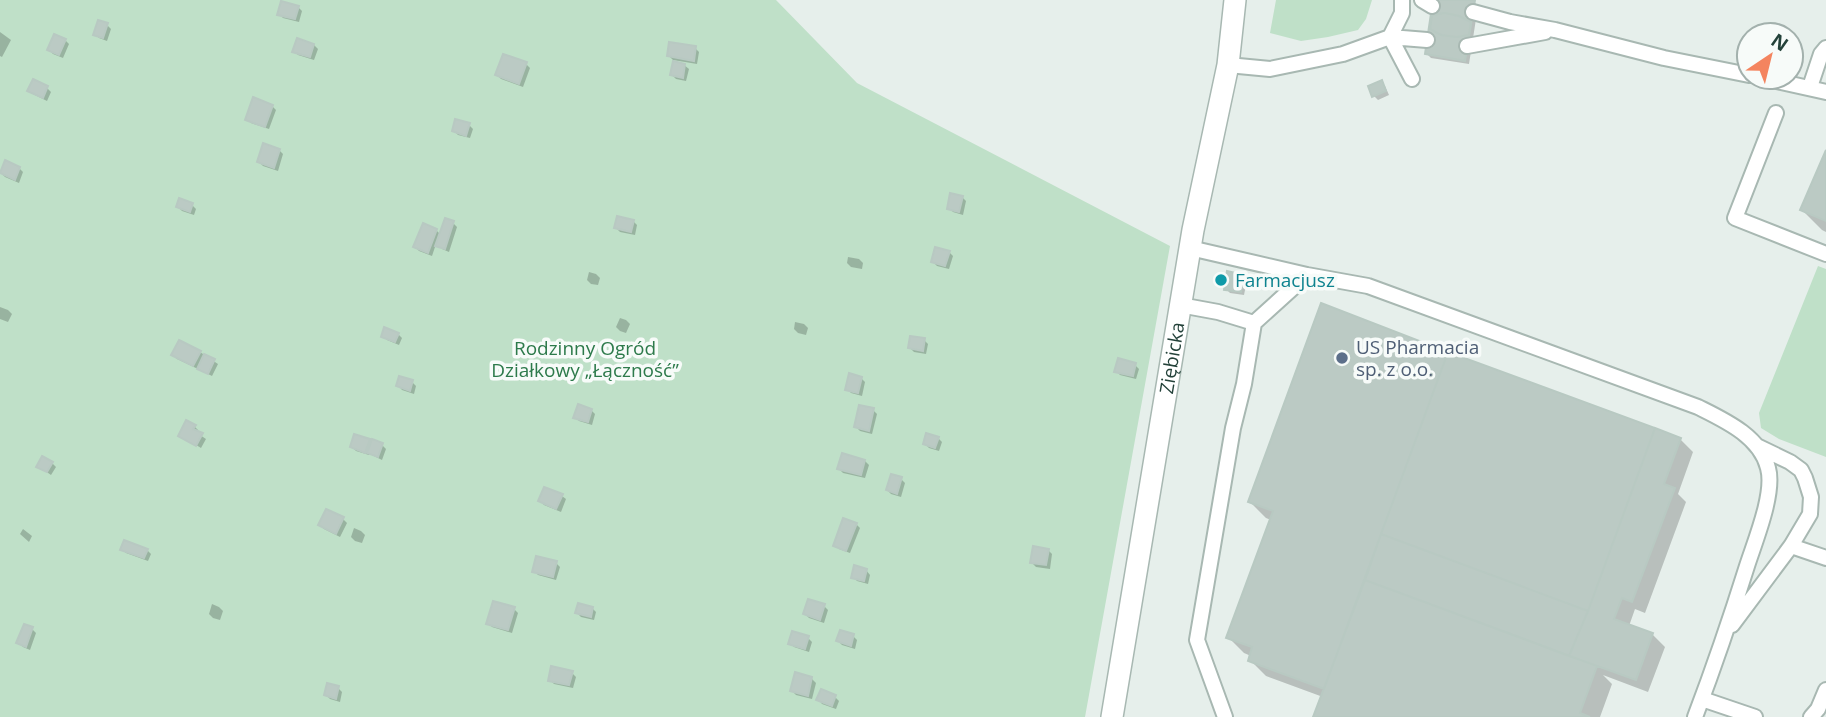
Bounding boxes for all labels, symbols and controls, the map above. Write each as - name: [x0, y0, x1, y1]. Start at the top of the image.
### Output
- north arrow: [1735, 21, 1805, 91]
- text: N: [1766, 27, 1794, 57]
- place label: Farmacjusz: [1235, 267, 1335, 293]
- marker: Farmacjusz: [1213, 272, 1229, 288]
- street label: Ziębicka: [1153, 320, 1190, 396]
- place label: US Pharmacia sp. z o.o.: [1356, 334, 1479, 382]
- park label: Rodzinny Ogród Działkowy „Łączność”: [491, 335, 679, 383]
- marker: US Pharmacia sp. z o.o.: [1334, 350, 1350, 366]

